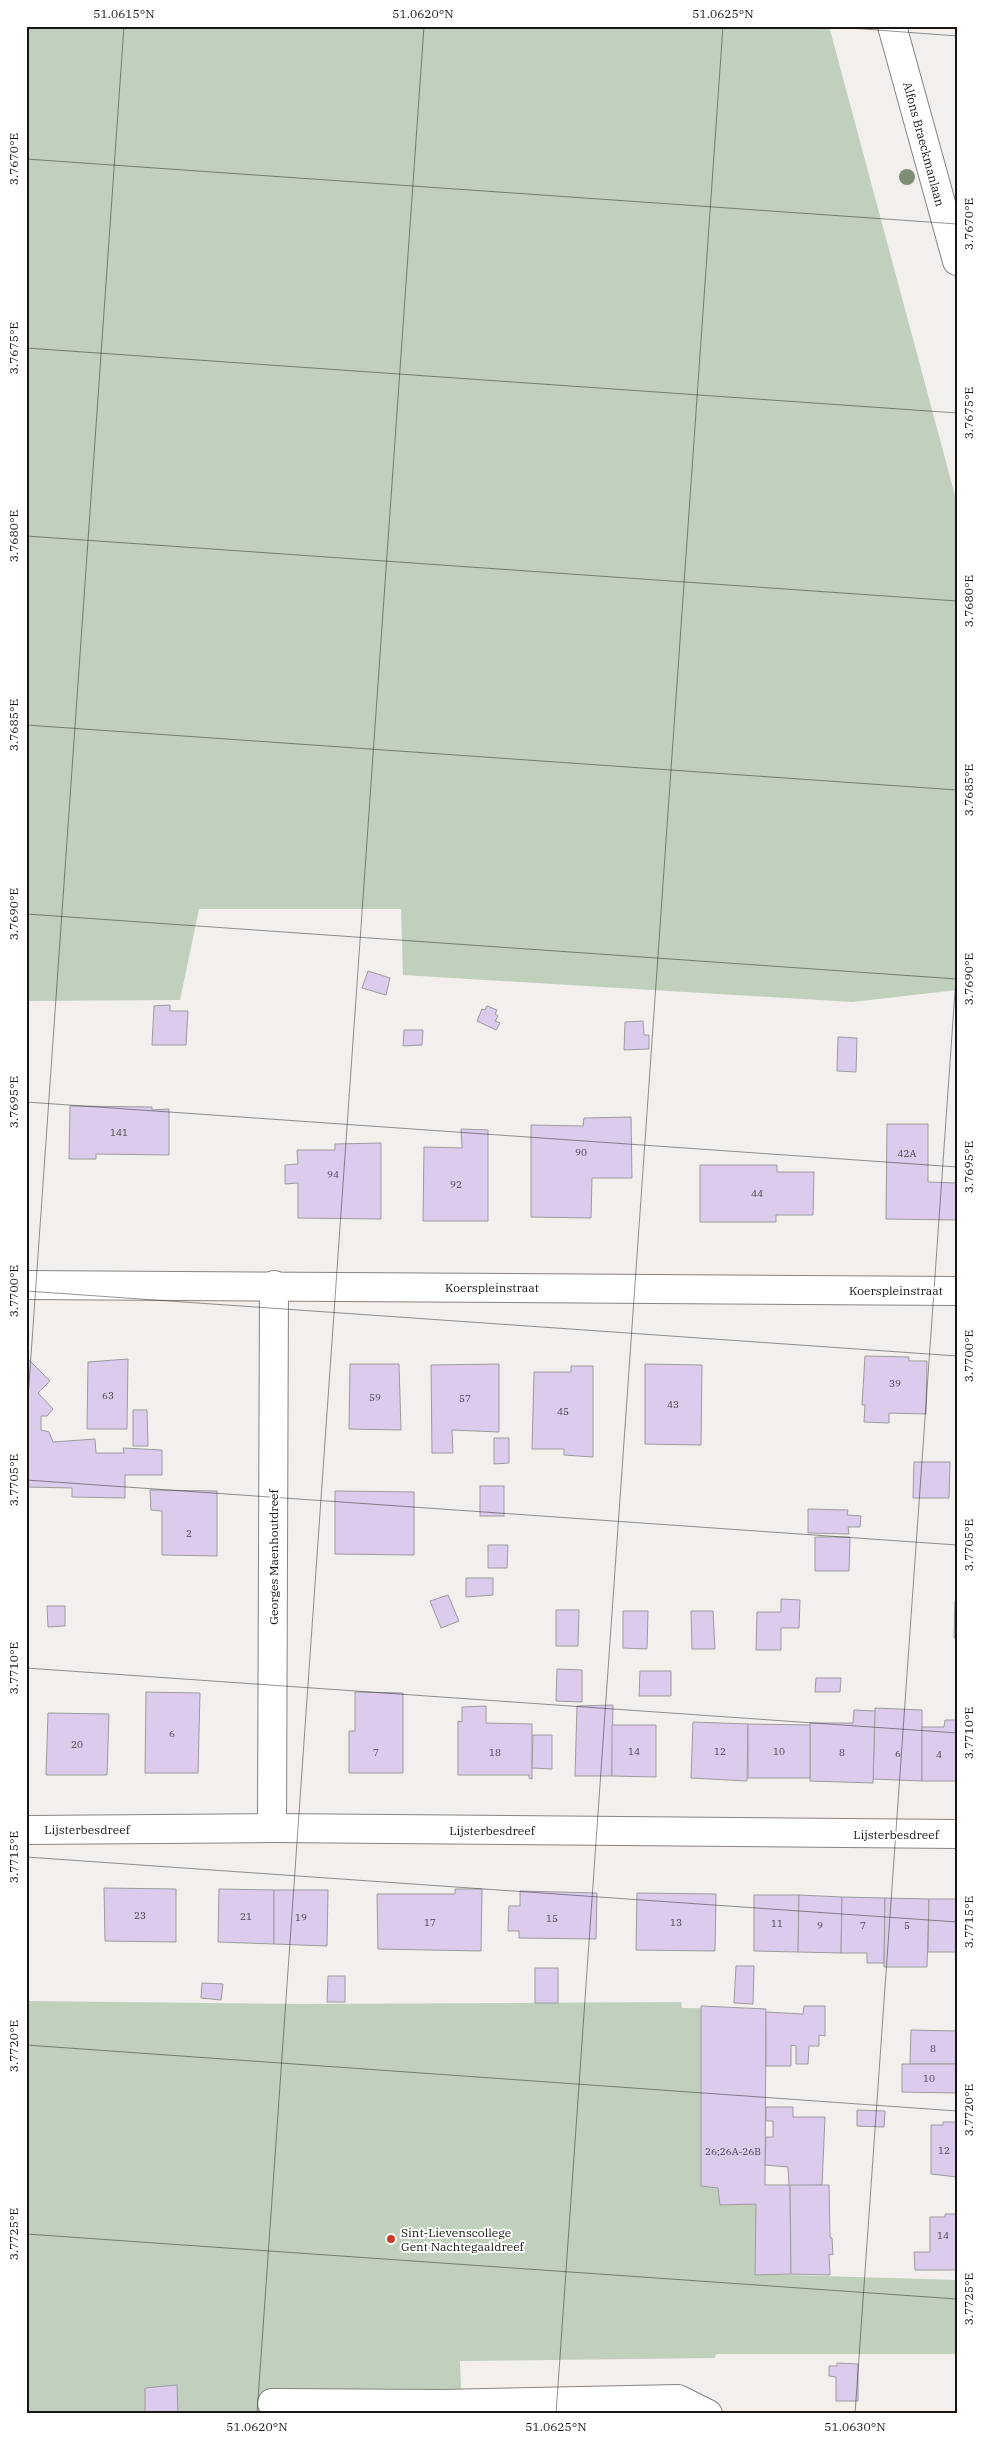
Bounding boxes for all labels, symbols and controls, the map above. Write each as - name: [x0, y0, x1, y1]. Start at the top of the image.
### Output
- text: 51.0615°N: [93, 6, 155, 21]
- text: 51.0620°N: [392, 6, 454, 21]
- text: 51.0625°N: [692, 6, 754, 21]
- street label: Alfons Braeckmanlaan: [900, 80, 948, 208]
- text: 3.7670°E: [6, 133, 21, 185]
- text: 3.7670°E: [961, 198, 976, 250]
- text: 3.7675°E: [6, 322, 21, 374]
- text: 3.7675°E: [961, 387, 976, 439]
- text: 3.7680°E: [6, 510, 21, 562]
- text: 3.7680°E: [961, 575, 976, 627]
- text: 3.7685°E: [6, 699, 21, 751]
- text: 3.7685°E: [961, 764, 976, 816]
- text: 3.7690°E: [6, 888, 21, 940]
- text: 3.7690°E: [961, 953, 976, 1005]
- text: 3.7695°E: [6, 1076, 21, 1128]
- house number: 141: [110, 1126, 128, 1139]
- text: 3.7695°E: [961, 1141, 976, 1193]
- house number: 90: [575, 1146, 587, 1159]
- house number: 42A: [898, 1147, 917, 1160]
- house number: 94: [327, 1168, 339, 1181]
- house number: 92: [450, 1178, 462, 1191]
- house number: 44: [751, 1187, 763, 1200]
- text: 3.7700°E: [6, 1265, 21, 1317]
- street label: Koerspleinstraat: [445, 1280, 539, 1295]
- street label: Koerspleinstraat: [849, 1283, 943, 1298]
- text: 3.7700°E: [961, 1330, 976, 1382]
- house number: 39: [889, 1377, 901, 1390]
- house number: 63: [102, 1389, 114, 1402]
- house number: 59: [369, 1391, 381, 1404]
- house number: 57: [459, 1392, 471, 1405]
- house number: 43: [667, 1398, 679, 1411]
- house number: 45: [557, 1405, 569, 1418]
- text: 3.7705°E: [6, 1454, 21, 1506]
- street label: Georges Maenhoutdreef: [266, 1488, 281, 1625]
- text: 3.7705°E: [961, 1519, 976, 1571]
- house number: 2: [186, 1527, 192, 1540]
- text: 3.7710°E: [6, 1642, 21, 1694]
- text: 3.7710°E: [961, 1707, 976, 1759]
- house number: 6: [169, 1727, 175, 1740]
- house number: 20: [71, 1738, 83, 1751]
- house number: 14: [628, 1745, 640, 1758]
- house number: 12: [714, 1745, 726, 1758]
- house number: 10: [773, 1745, 785, 1758]
- house number: 7: [373, 1746, 379, 1759]
- house number: 18: [489, 1746, 501, 1759]
- house number: 8: [839, 1746, 845, 1759]
- house number: 6: [895, 1747, 901, 1760]
- house number: 4: [936, 1748, 942, 1761]
- street label: Lijsterbesdreef: [44, 1822, 131, 1837]
- street label: Lijsterbesdreef: [449, 1823, 536, 1838]
- street label: Lijsterbesdreef: [853, 1827, 940, 1842]
- text: 3.7715°E: [6, 1831, 21, 1883]
- text: 3.7715°E: [961, 1896, 976, 1948]
- house number: 23: [134, 1909, 146, 1922]
- house number: 21: [240, 1910, 252, 1923]
- house number: 19: [295, 1911, 307, 1924]
- house number: 15: [546, 1912, 558, 1925]
- house number: 17: [424, 1916, 436, 1929]
- house number: 13: [670, 1916, 682, 1929]
- house number: 11: [771, 1917, 783, 1930]
- house number: 9: [817, 1919, 823, 1932]
- house number: 7: [860, 1919, 866, 1932]
- house number: 5: [904, 1919, 910, 1932]
- text: 3.7720°E: [6, 2020, 21, 2072]
- house number: 8: [930, 2042, 936, 2055]
- house number: 10: [923, 2072, 935, 2085]
- text: 3.7720°E: [961, 2084, 976, 2136]
- house number: 12: [938, 2144, 950, 2157]
- house number: 26;26A-26B: [705, 2145, 761, 2158]
- text: 3.7725°E: [6, 2208, 21, 2260]
- place label: Sint-Lievenscollege Gent Nachtegaaldreef: [401, 2225, 525, 2254]
- house number: 14: [937, 2229, 949, 2242]
- marker: Sint-Lievenscollege Gent Nachtegaaldreef: [385, 2233, 397, 2245]
- text: 3.7725°E: [961, 2273, 976, 2325]
- text: 51.0620°N: [226, 2419, 288, 2434]
- text: 51.0625°N: [525, 2419, 587, 2434]
- text: 51.0630°N: [824, 2419, 886, 2434]

